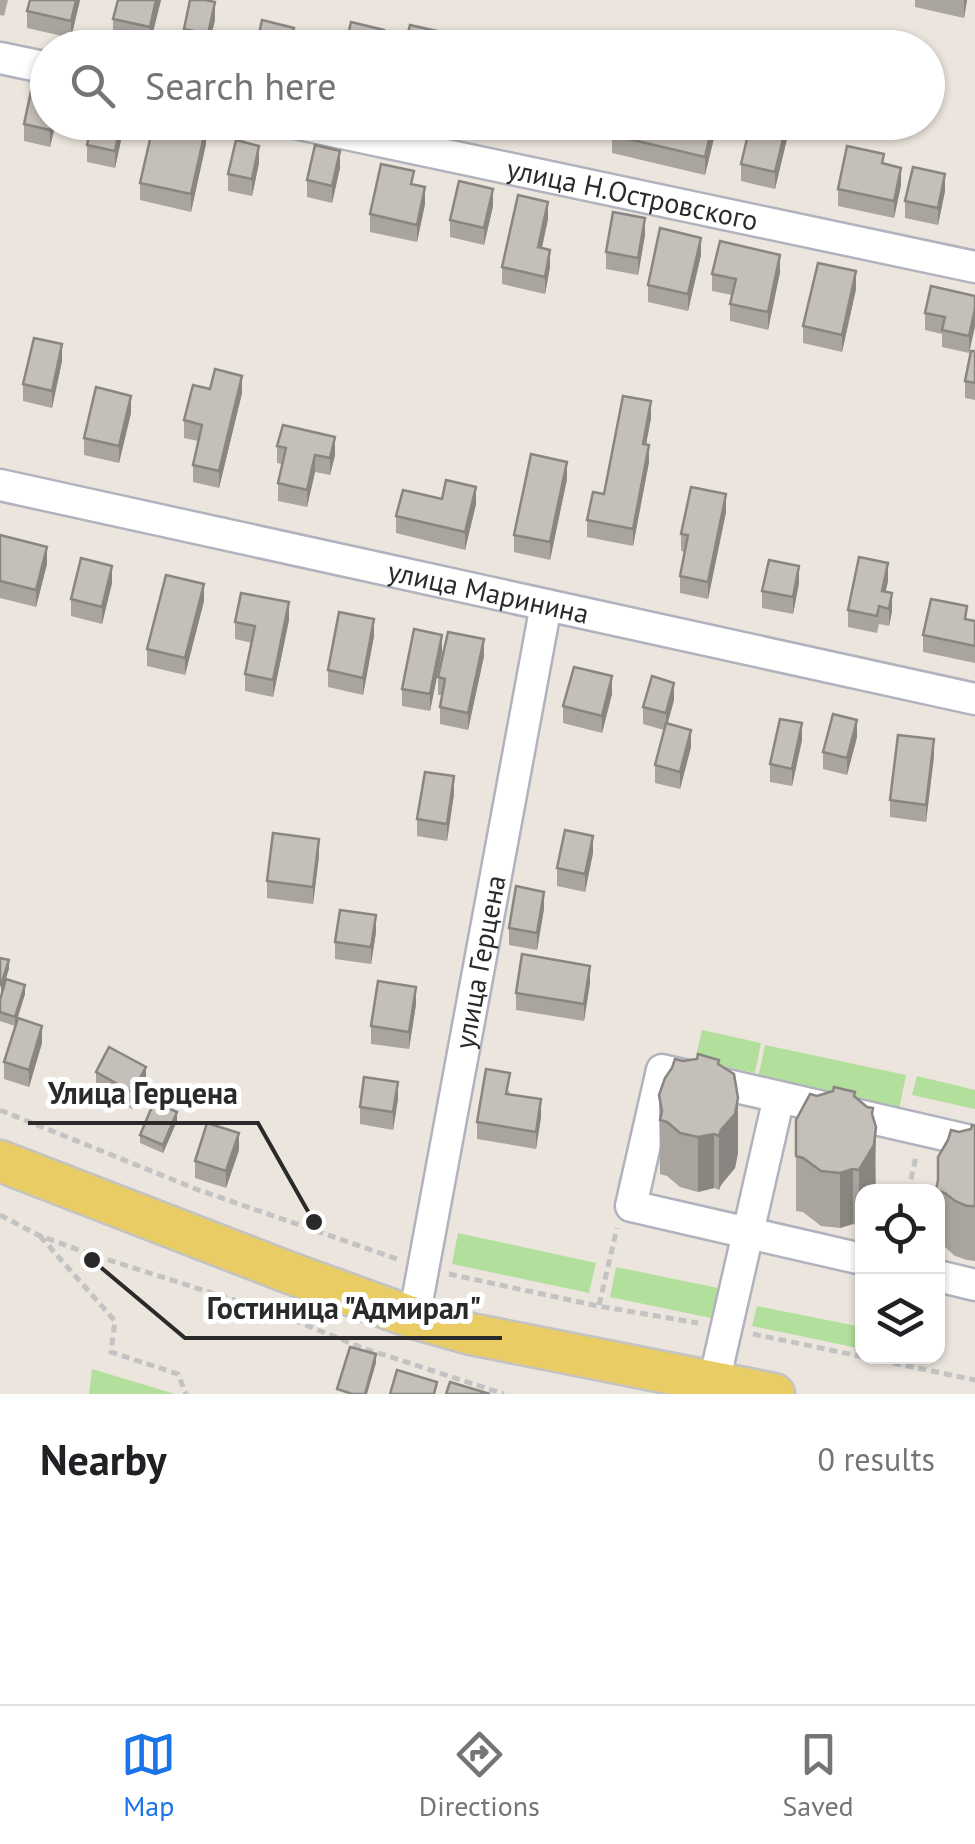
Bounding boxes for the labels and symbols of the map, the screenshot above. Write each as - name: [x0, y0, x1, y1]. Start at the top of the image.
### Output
- street label: улица Н.Островского: [504, 149, 762, 239]
- street label: улица Маринина: [385, 552, 592, 632]
- street label: улица Герцена: [445, 872, 514, 1052]
- callout: Улица Герцена: [28, 1063, 258, 1123]
- text: Улица Герцена: [47, 1073, 238, 1112]
- callout: Гостиница "Адмирал": [185, 1278, 502, 1338]
- text: Гостиница "Адмирал": [207, 1288, 481, 1327]

